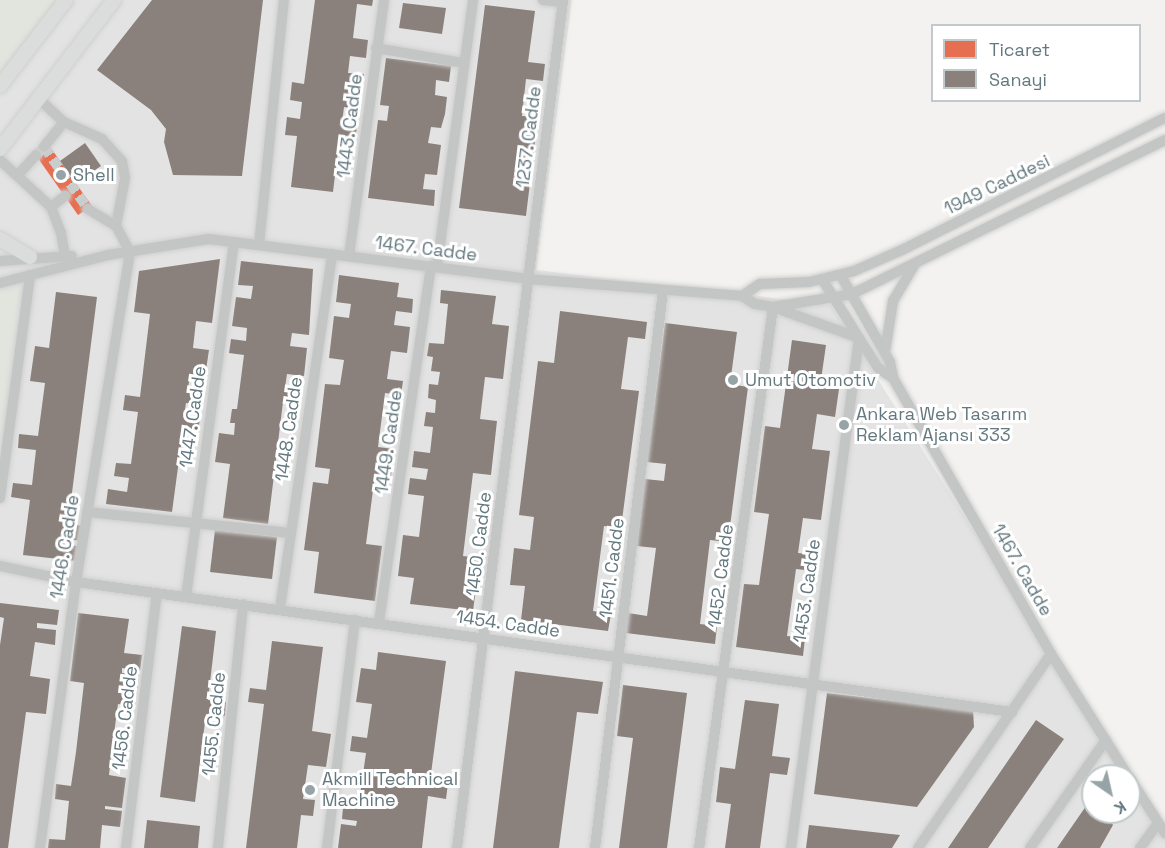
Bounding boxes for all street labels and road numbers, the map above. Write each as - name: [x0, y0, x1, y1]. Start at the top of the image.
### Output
- street label: 1443. Cadde: [333, 72, 367, 180]
- street label: 1237. Cadde: [512, 85, 546, 189]
- street label: 1949 Caddesi: [941, 150, 1053, 220]
- street label: 1467. Cadde: [373, 232, 479, 266]
- street label: 1447. Cadde: [175, 364, 211, 470]
- street label: 1448. Cadde: [271, 375, 307, 483]
- street label: 1449. Cadde: [371, 388, 407, 496]
- street label: 1450. Cadde: [462, 490, 496, 598]
- street label: 1446. Cadde: [46, 493, 84, 601]
- street label: 1451. Cadde: [595, 516, 629, 620]
- street label: 1467. Cadde: [987, 520, 1057, 620]
- street label: 1452. Cadde: [704, 523, 738, 629]
- street label: 1453. Cadde: [789, 537, 825, 645]
- street label: 1454. Cadde: [454, 606, 562, 642]
- street label: 1456. Cadde: [108, 664, 142, 772]
- street label: 1455. Cadde: [198, 671, 230, 777]

